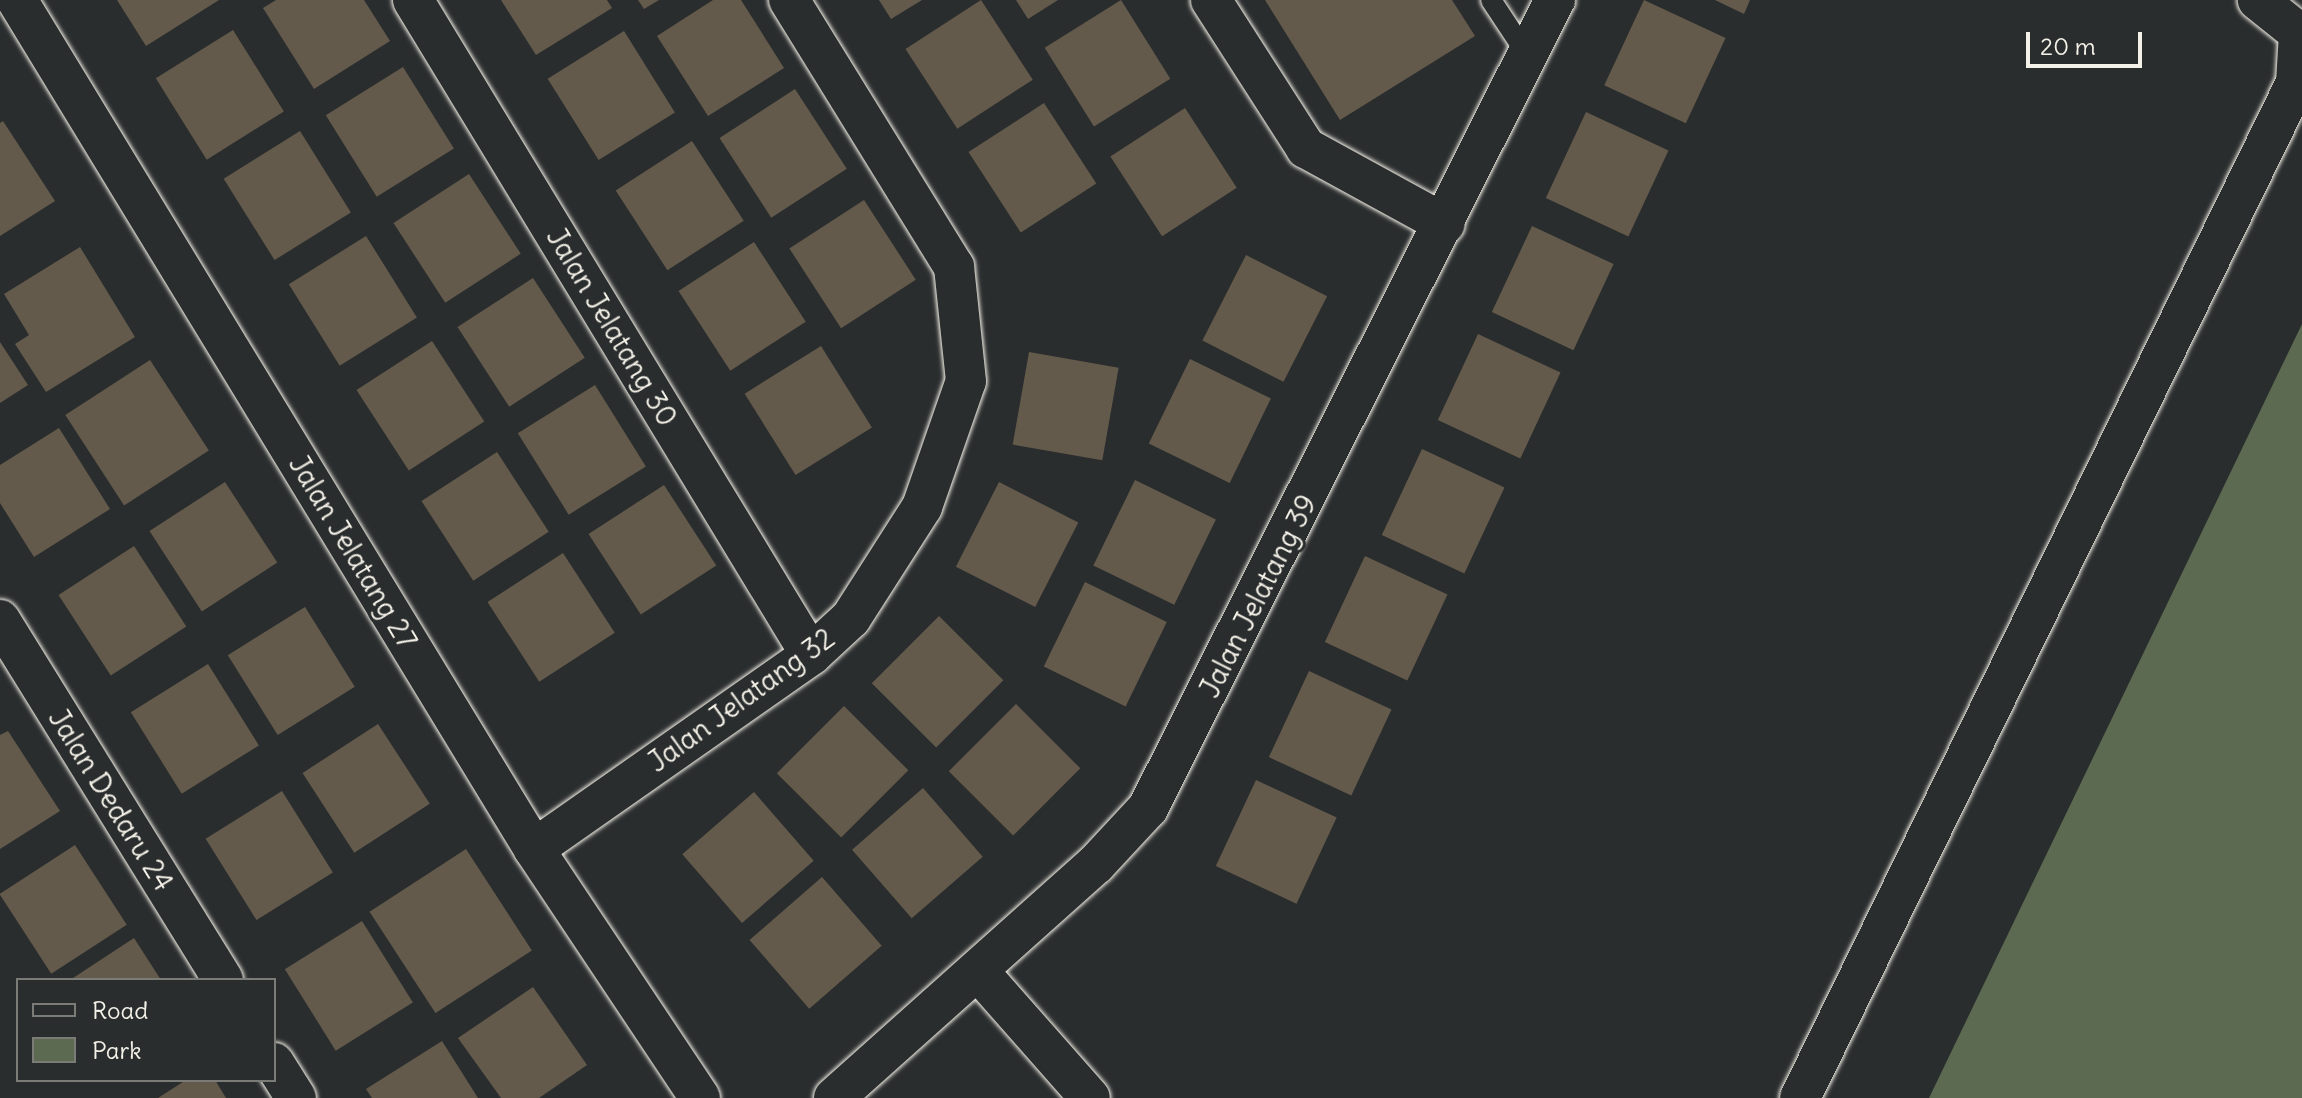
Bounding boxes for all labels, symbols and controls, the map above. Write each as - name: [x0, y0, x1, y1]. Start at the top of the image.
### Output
- scale bar: [2030, 16, 2146, 66]
- text: 20 m: [2040, 31, 2096, 61]
- street label: Jalan Jelatang 30: [540, 222, 684, 432]
- street label: Jalan Jelatang 27: [282, 449, 424, 655]
- street label: Jalan Jelatang 39: [1192, 489, 1324, 703]
- street label: Jalan Jelatang 32: [641, 621, 841, 779]
- street label: Jalan Dedaru 24: [42, 703, 180, 897]
- legend: [16, 978, 276, 1082]
- text: Road: [92, 995, 148, 1025]
- text: Park: [92, 1035, 142, 1065]

